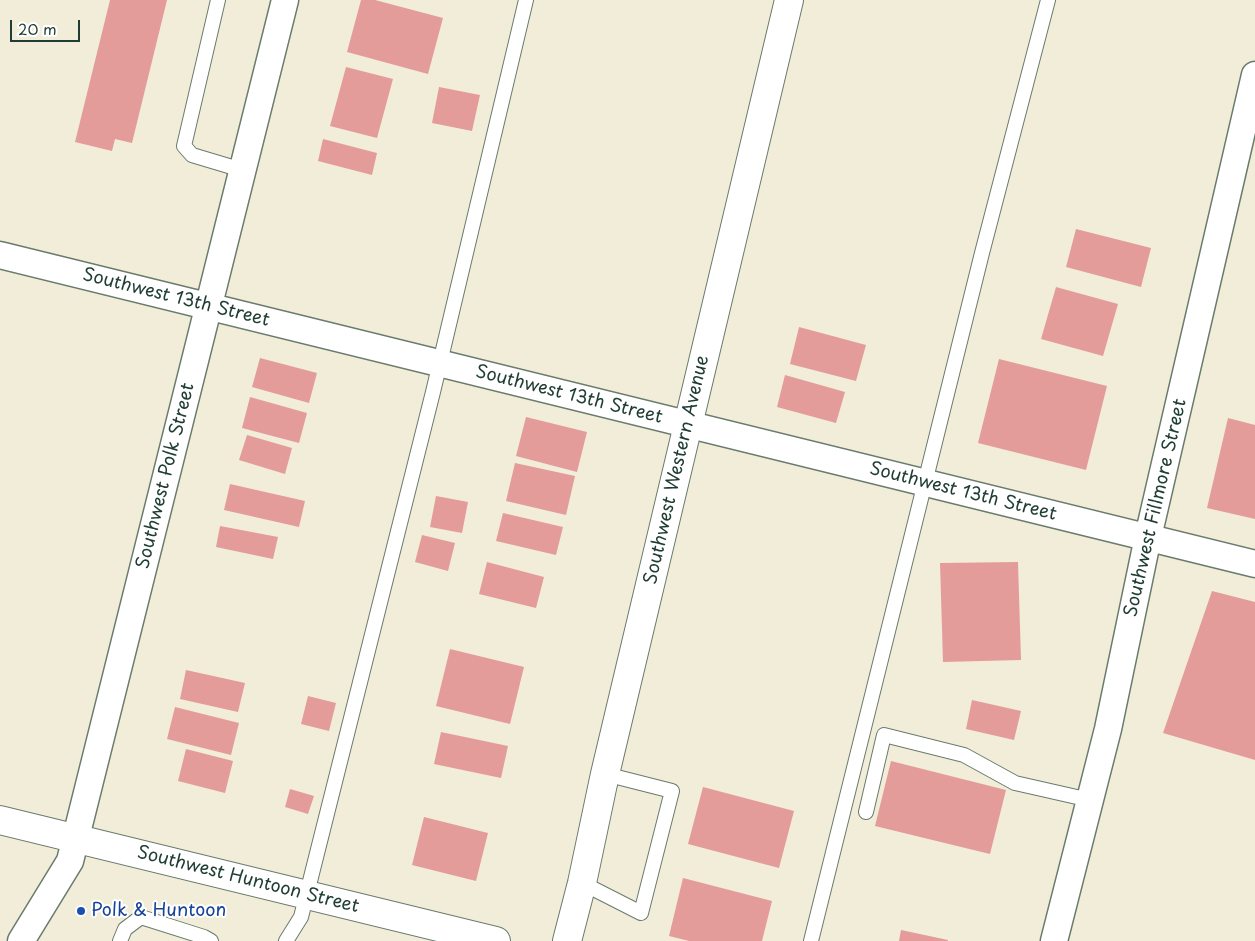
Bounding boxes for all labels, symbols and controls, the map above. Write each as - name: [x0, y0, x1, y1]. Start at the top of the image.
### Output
- scale bar: [12, 10, 82, 42]
- text: 20 m: [18, 17, 57, 40]
- street label: Southwest 13th Street: [80, 264, 272, 332]
- street label: Southwest Western Avenue: [640, 353, 714, 587]
- street label: Southwest 13th Street: [473, 361, 665, 429]
- street label: Southwest Polk Street: [132, 381, 200, 571]
- street label: Southwest Fillmore Street: [1120, 397, 1192, 619]
- street label: Southwest 13th Street: [867, 458, 1059, 526]
- street label: Southwest Huntoon Street: [135, 842, 361, 918]
- place label: Polk & Huntoon: [91, 900, 226, 922]
- marker: Polk & Huntoon: [75, 905, 87, 917]

